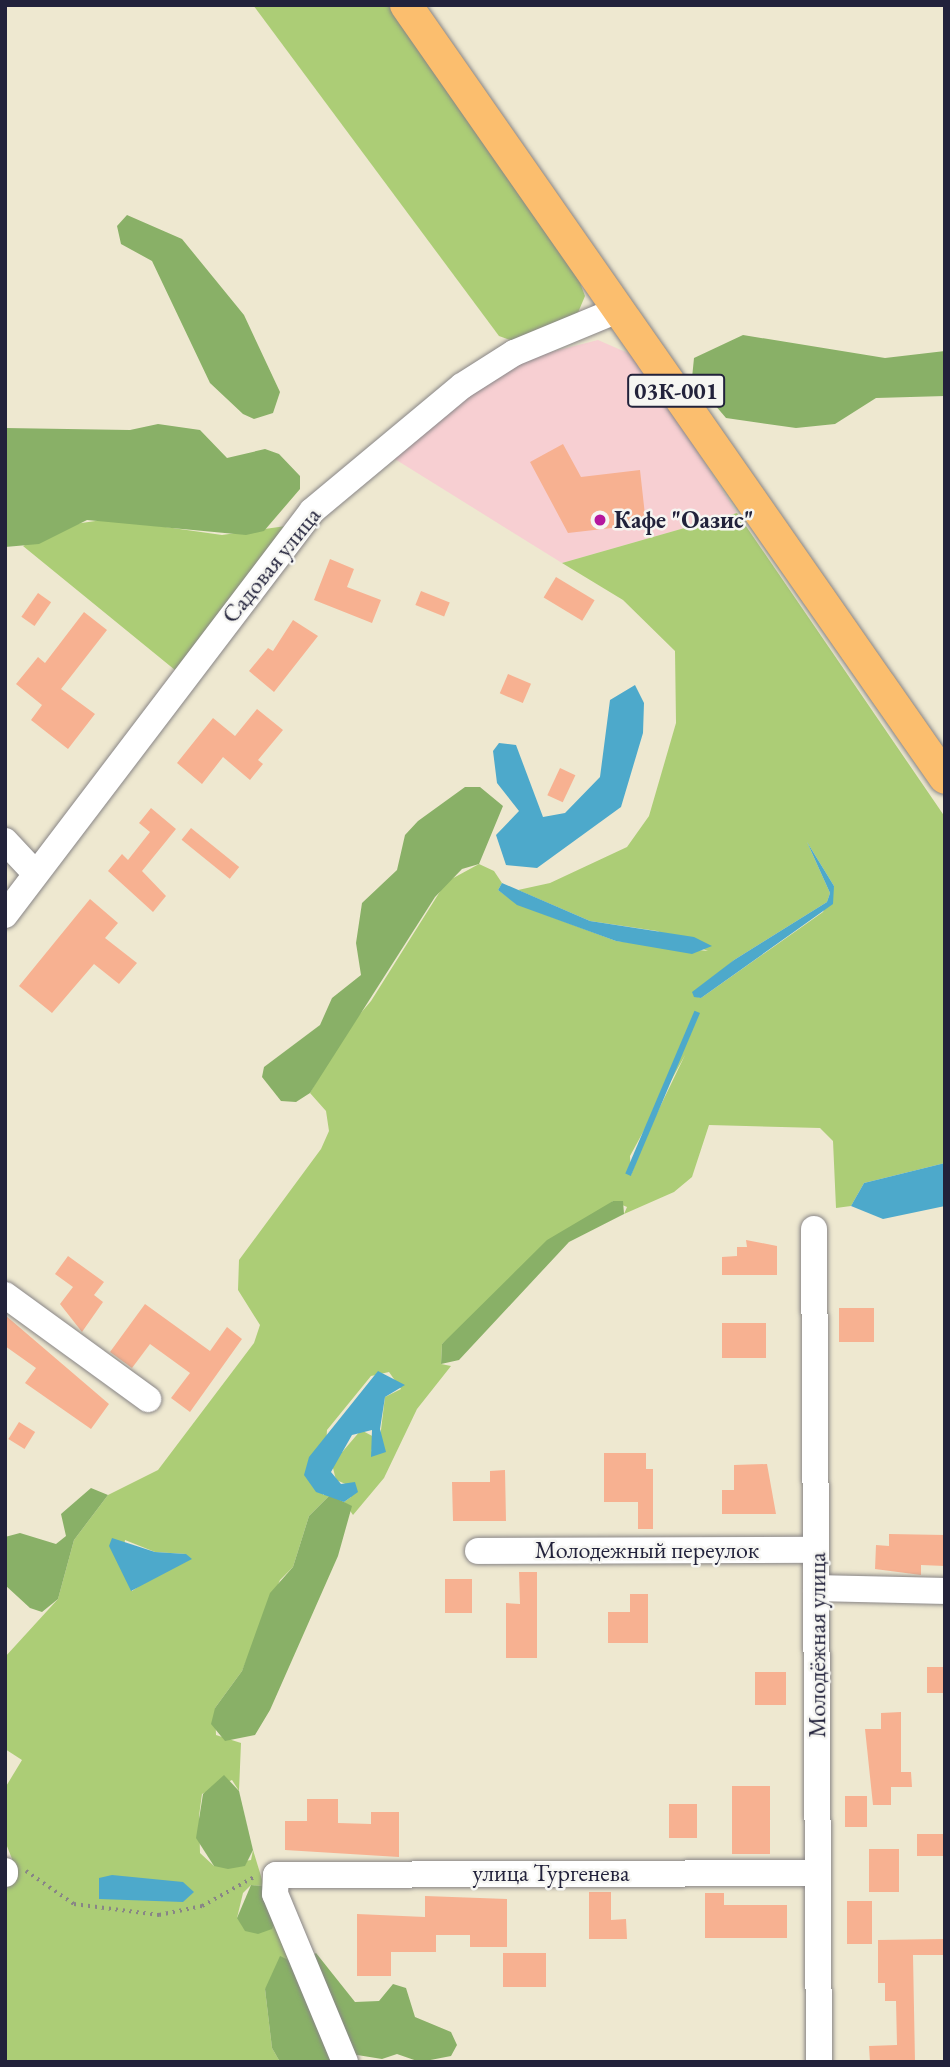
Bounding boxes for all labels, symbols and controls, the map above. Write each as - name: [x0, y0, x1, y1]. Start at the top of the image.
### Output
- road number: 03К-001: [627, 372, 725, 410]
- street label: Садовая улица: [216, 501, 326, 629]
- place label: Кафе "Оазис": [614, 506, 753, 534]
- marker: Кафе "Оазис": [592, 512, 608, 528]
- street label: Молодежный переулок: [535, 1536, 759, 1564]
- street label: Молодёжная улица: [803, 1552, 831, 1738]
- street label: улица Тургенева: [473, 1859, 629, 1887]

